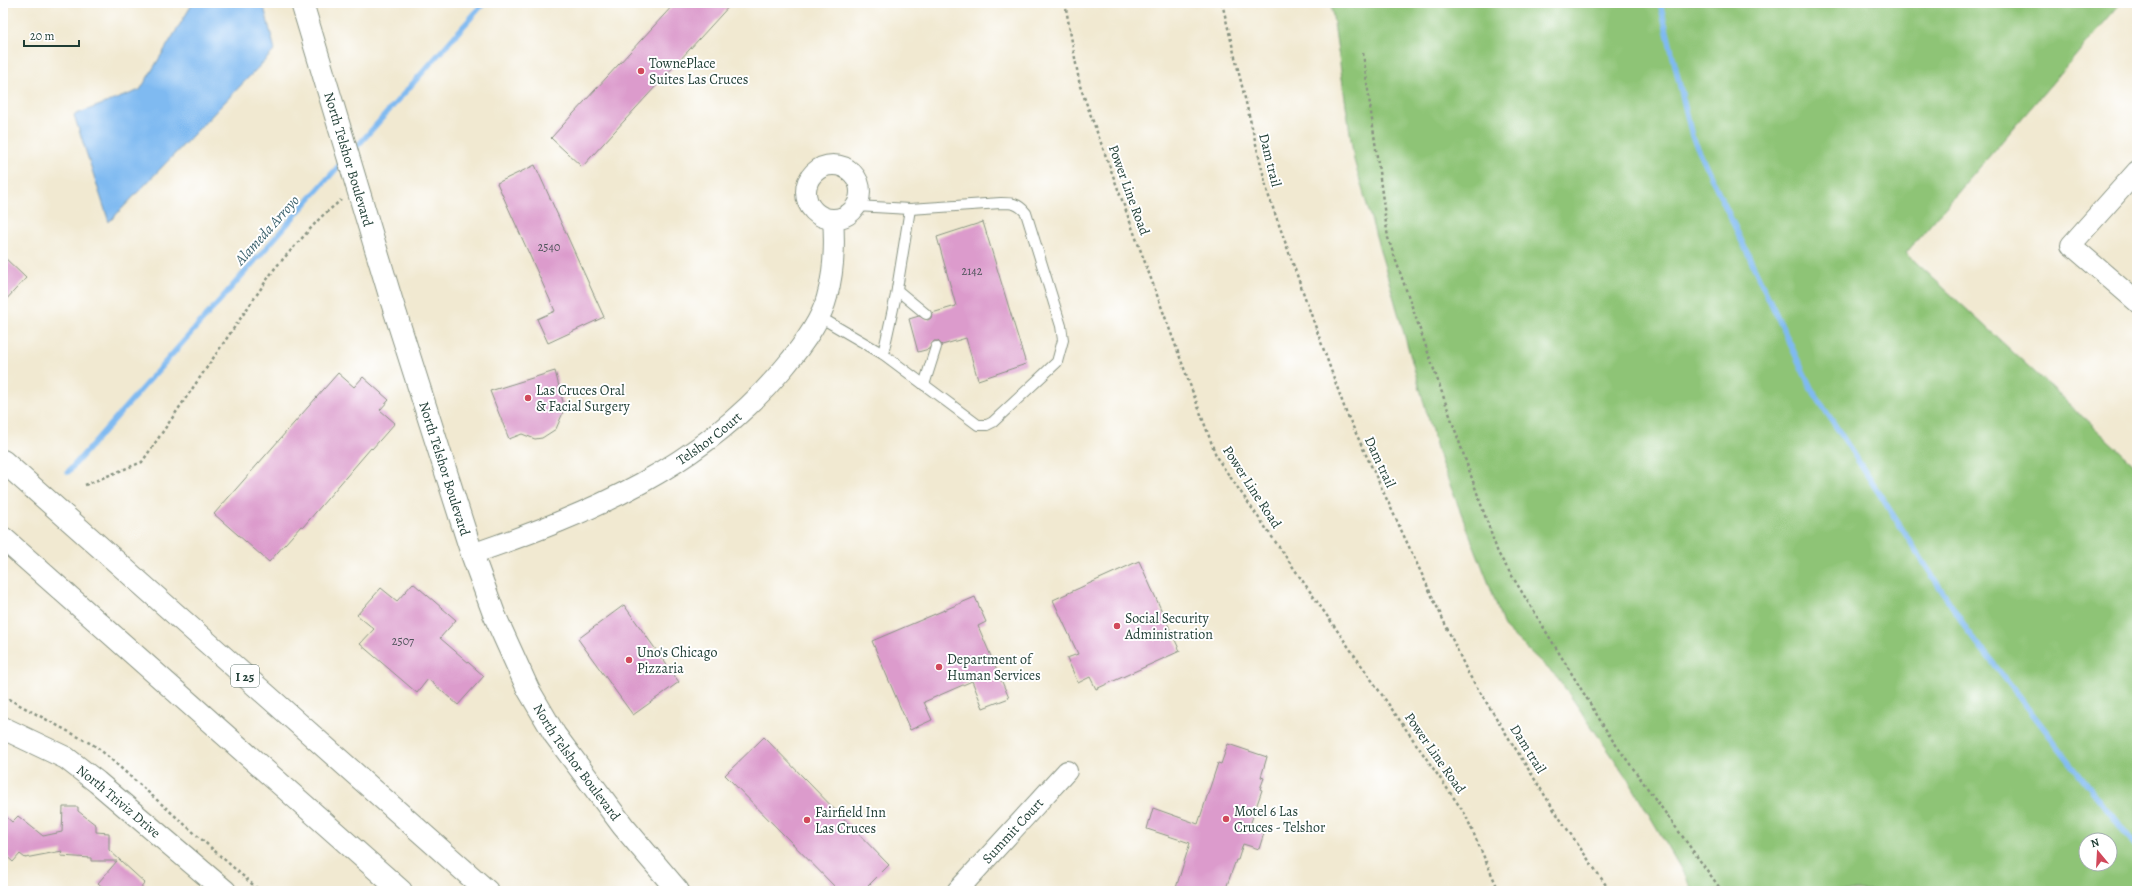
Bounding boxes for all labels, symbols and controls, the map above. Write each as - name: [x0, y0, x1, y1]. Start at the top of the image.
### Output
- scale bar: [24, 22, 79, 48]
- text: 20 m: [30, 28, 54, 44]
- place label: TownePlace Suites Las Cruces: [649, 54, 748, 89]
- marker: TownePlace Suites Las Cruces: [636, 66, 646, 76]
- street label: North Telshor Boulevard: [320, 90, 378, 229]
- street label: Dam trail: [1254, 131, 1286, 189]
- street label: Power Line Road: [1104, 142, 1154, 238]
- water label: Alameda Arroyo: [229, 191, 304, 270]
- house number: 2540: [538, 239, 560, 255]
- house number: 2142: [962, 263, 983, 279]
- place label: Las Cruces Oral & Facial Surgery: [536, 381, 630, 416]
- marker: Las Cruces Oral & Facial Surgery: [523, 393, 533, 403]
- street label: North Telshor Boulevard: [415, 399, 475, 538]
- street label: Telshor Court: [672, 407, 746, 469]
- street label: Dam trail: [1360, 433, 1400, 491]
- street label: Power Line Road: [1218, 442, 1286, 532]
- place label: Social Security Administration: [1124, 609, 1213, 644]
- marker: Social Security Administration: [1112, 621, 1122, 631]
- house number: 2507: [392, 633, 415, 649]
- place label: Uno's Chicago Pizzaria: [637, 643, 717, 678]
- place label: Department of Human Services: [947, 650, 1041, 685]
- marker: Uno's Chicago Pizzaria: [624, 655, 634, 665]
- marker: Department of Human Services: [934, 662, 944, 672]
- road number: I 25: [231, 665, 259, 687]
- street label: North Telshor Boulevard: [529, 700, 625, 825]
- street label: Power Line Road: [1400, 709, 1470, 798]
- street label: Dam trail: [1505, 721, 1551, 778]
- street label: North Triviz Drive: [73, 760, 165, 842]
- street label: Summit Court: [977, 793, 1048, 867]
- place label: Motel 6 Las Cruces - Telshor: [1234, 802, 1326, 837]
- place label: Fairfield Inn Las Cruces: [815, 803, 886, 838]
- marker: Motel 6 Las Cruces - Telshor: [1221, 814, 1231, 824]
- marker: Fairfield Inn Las Cruces: [802, 815, 812, 825]
- north arrow: [2078, 832, 2118, 872]
- text: N: [2089, 835, 2101, 851]

